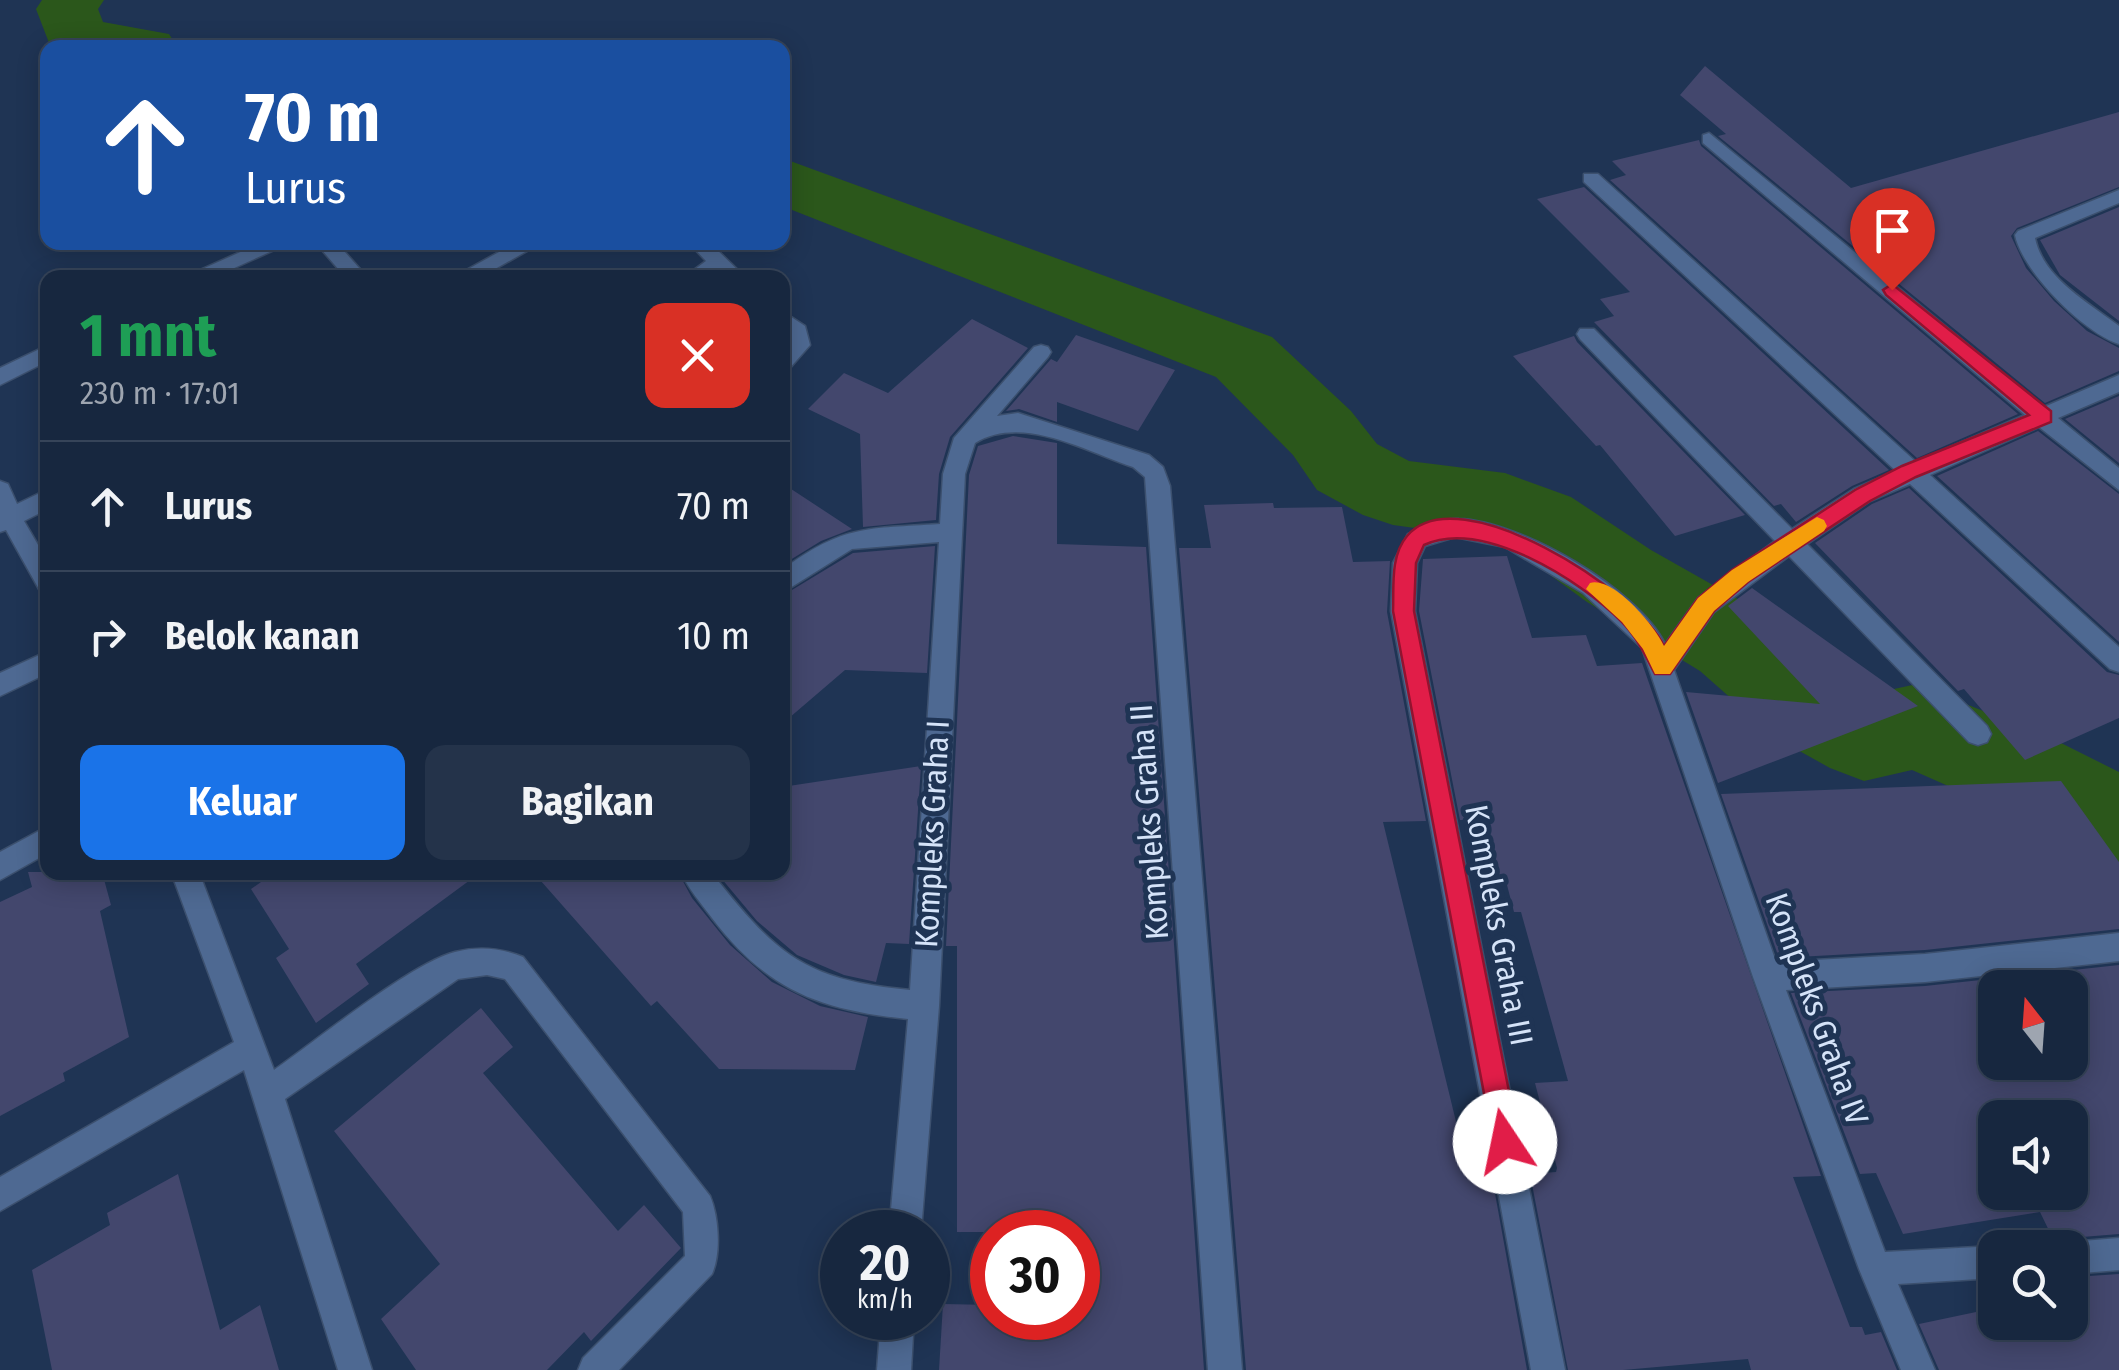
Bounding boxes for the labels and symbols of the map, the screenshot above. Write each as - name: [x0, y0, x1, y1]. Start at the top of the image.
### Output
- pin: [1850, 188, 1935, 291]
- street label: Kompleks Graha II: [1122, 703, 1176, 941]
- street label: Kompleks Graha I: [907, 719, 957, 949]
- street label: Kompleks Graha III: [1457, 801, 1541, 1049]
- street label: Kompleks Graha IV: [1757, 888, 1877, 1131]
- north arrow: [1978, 970, 2088, 1080]
- position arrow: [1453, 1090, 1557, 1194]
- speed limit sign: 30: [970, 1210, 1100, 1340]

